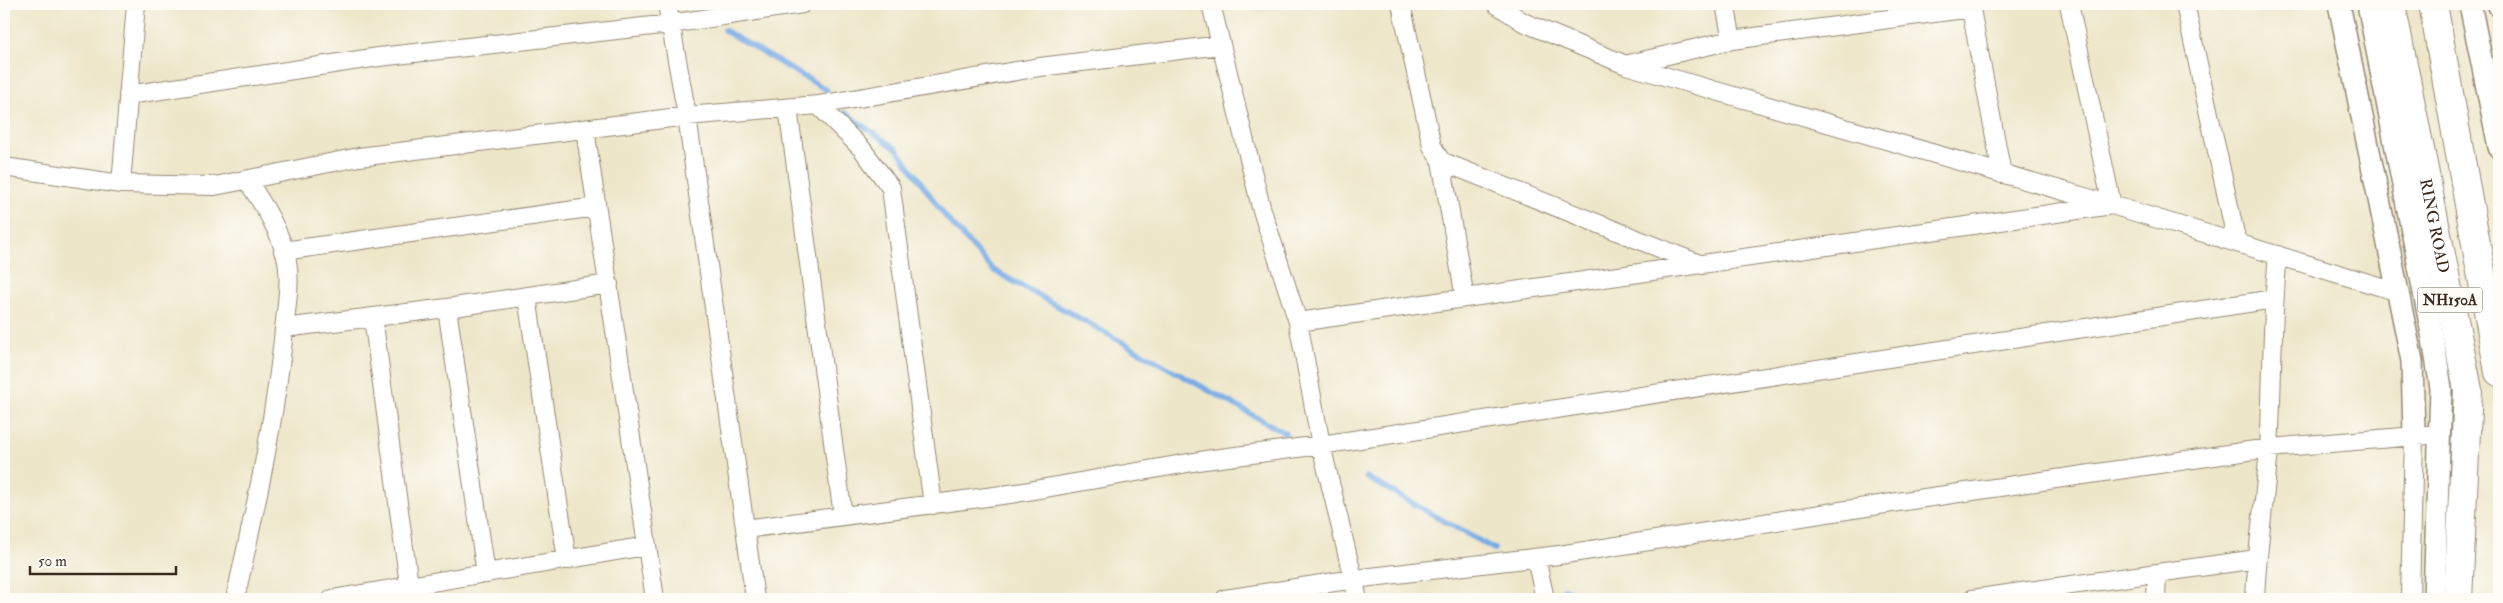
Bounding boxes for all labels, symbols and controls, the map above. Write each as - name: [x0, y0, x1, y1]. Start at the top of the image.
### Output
- street label: RING ROAD: [2415, 177, 2453, 275]
- road number: NH150A: [2418, 288, 2482, 312]
- scale bar: [30, 543, 176, 575]
- text: 50 m: [38, 552, 67, 571]

